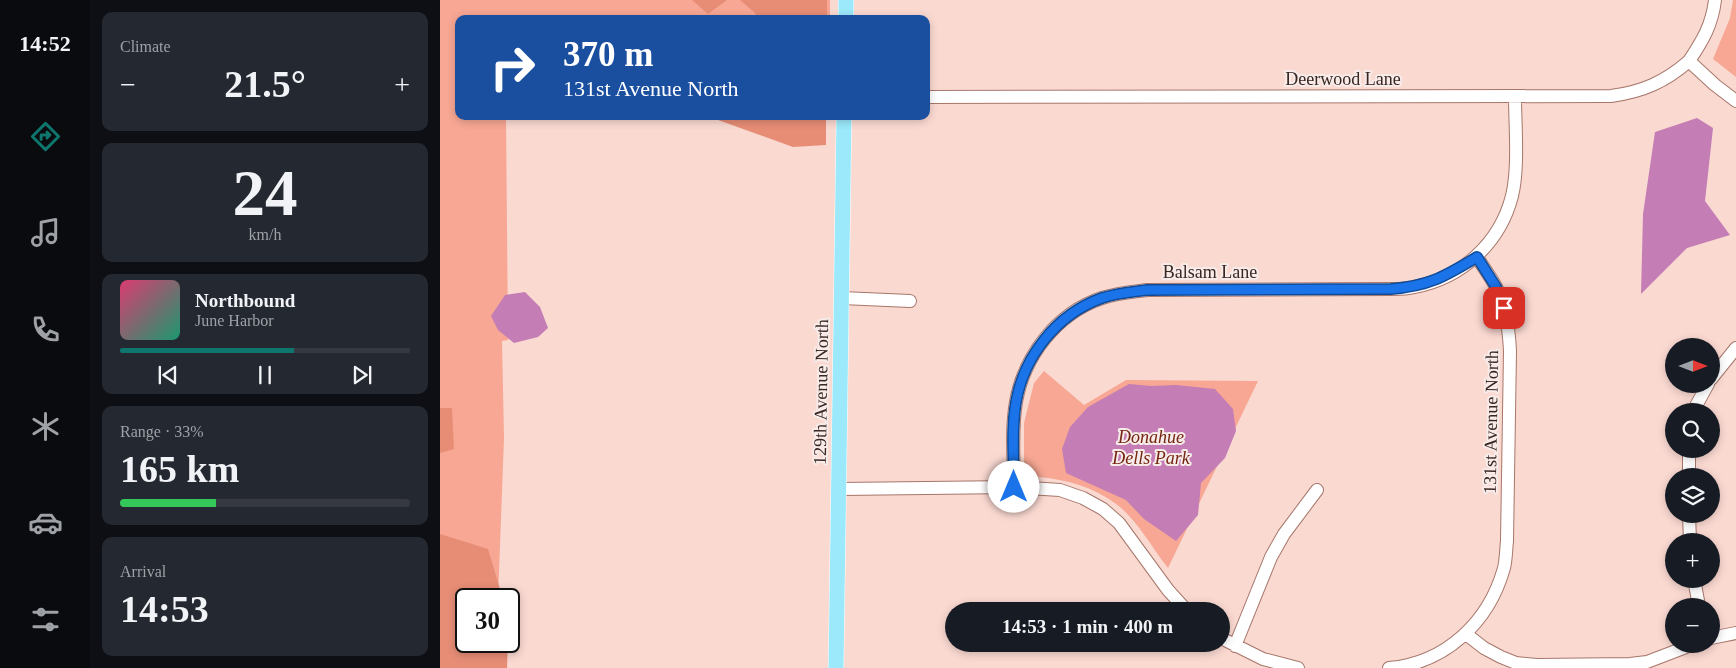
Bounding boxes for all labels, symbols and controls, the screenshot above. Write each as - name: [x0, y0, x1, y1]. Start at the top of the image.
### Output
- text: 14:52: [19, 31, 71, 56]
- icon: right: [480, 35, 545, 100]
- text: 370 m: [563, 35, 653, 74]
- text: Climate: [120, 38, 171, 55]
- text: 21.5°: [224, 63, 306, 105]
- text: −: [120, 69, 136, 100]
- text: +: [394, 69, 410, 100]
- street label: Deerwood Lane: [1285, 69, 1401, 89]
- text: 131st Avenue North: [563, 76, 739, 101]
- icon: directions: [28, 119, 63, 154]
- text: 24: [233, 157, 298, 229]
- icon: music: [28, 215, 63, 250]
- text: km/h: [249, 226, 281, 243]
- street label: Balsam Lane: [1163, 262, 1257, 282]
- pin: [1483, 287, 1525, 329]
- text: Northbound: [195, 290, 295, 311]
- icon: arrive: [1490, 294, 1518, 322]
- icon: phone: [28, 312, 63, 347]
- text: June Harbor: [195, 312, 274, 329]
- street label: 129th Avenue North: [810, 319, 832, 465]
- north arrow: [1665, 338, 1720, 392]
- map controls: [1665, 338, 1720, 653]
- street label: 131st Avenue North: [1480, 350, 1502, 494]
- icon: previous: [154, 361, 182, 389]
- icon: pause: [251, 361, 279, 389]
- icon: next: [348, 361, 376, 389]
- button: search: [1665, 403, 1720, 458]
- icon: climate: [28, 409, 63, 444]
- text: Range · 33%: [120, 423, 204, 440]
- park label: Donahue Dells Park: [1111, 427, 1191, 468]
- text: 165 km: [120, 448, 239, 490]
- position arrow: [987, 460, 1039, 512]
- button: layers: [1665, 468, 1720, 523]
- icon: car: [28, 505, 63, 540]
- button: +: [1665, 533, 1720, 588]
- text: Arrival: [120, 563, 166, 580]
- text: 14:53: [120, 588, 209, 630]
- speed limit sign: 30: [455, 588, 520, 653]
- button: −: [1665, 598, 1720, 653]
- icon: filters: [28, 602, 63, 637]
- text: 14:53 · 1 min · 400 m: [1002, 616, 1173, 637]

